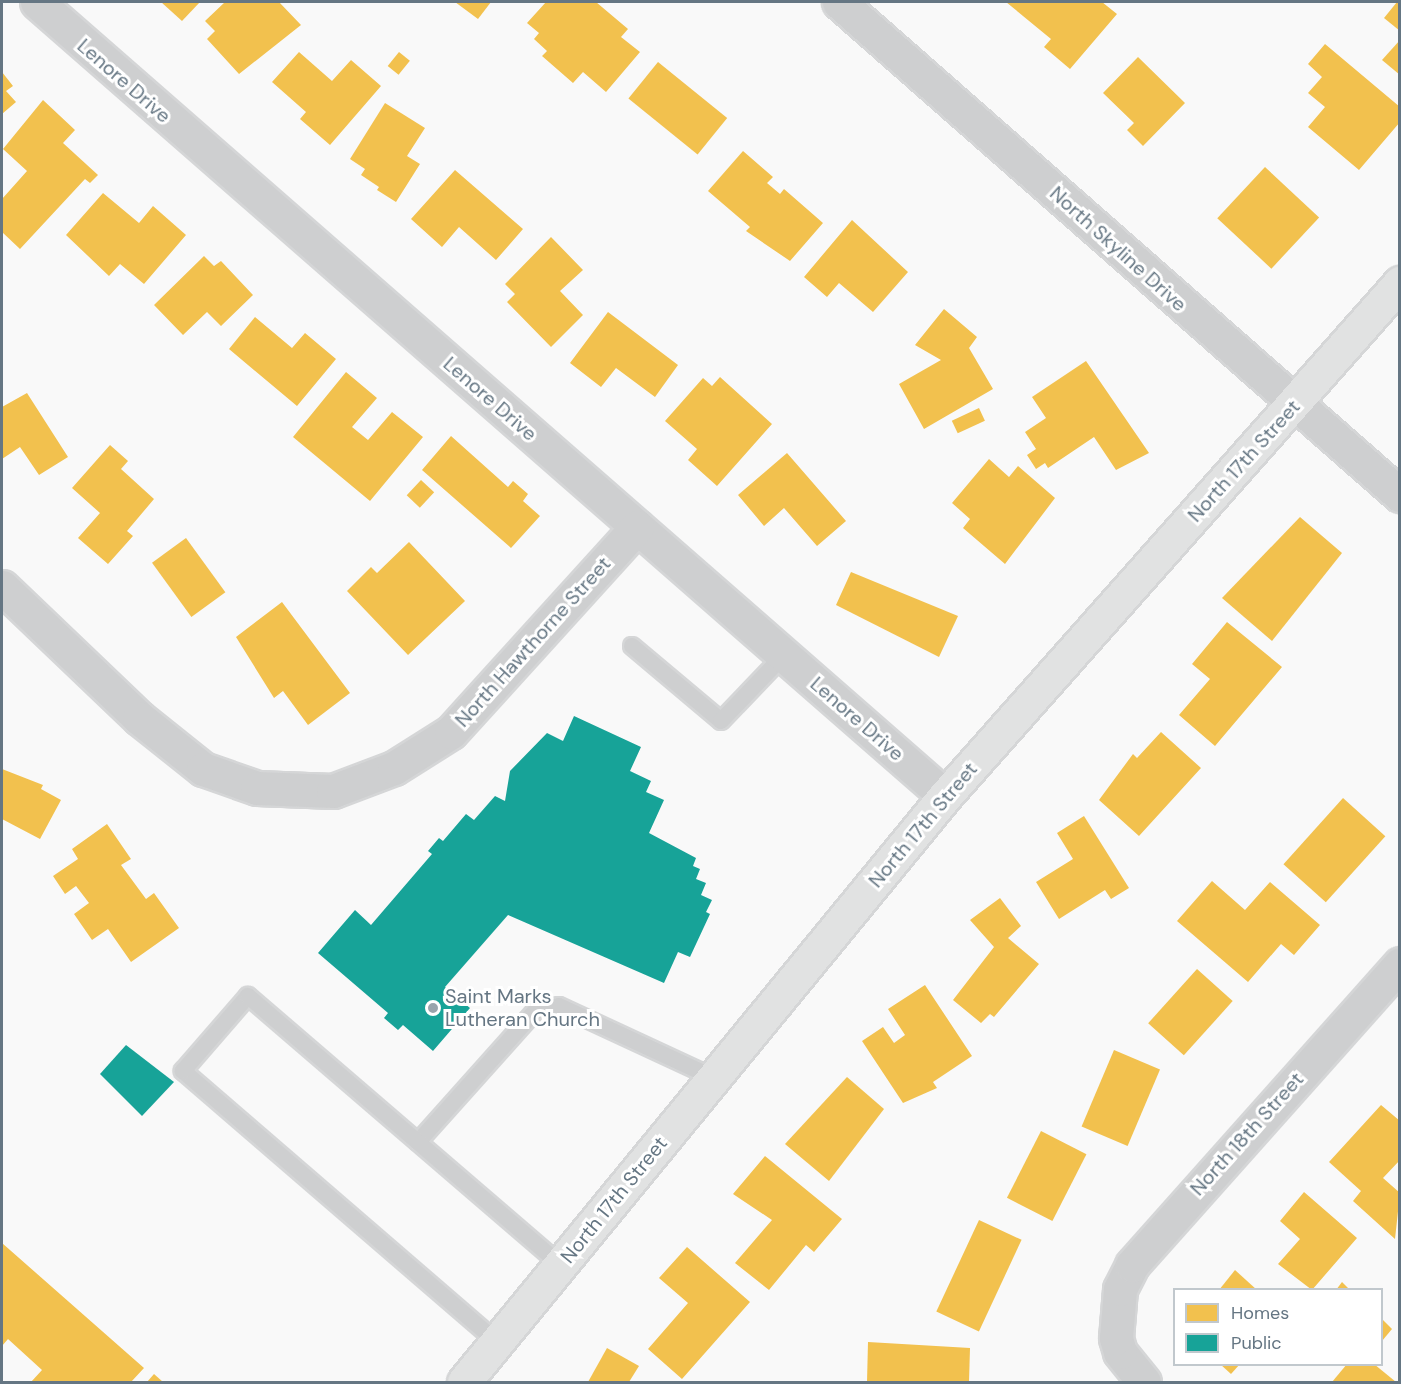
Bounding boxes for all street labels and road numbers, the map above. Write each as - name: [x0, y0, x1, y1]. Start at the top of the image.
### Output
- street label: Lenore Drive: [72, 34, 176, 128]
- street label: North Skyline Drive: [1045, 181, 1191, 317]
- street label: Lenore Drive: [438, 352, 542, 446]
- street label: North 17th Street: [1183, 395, 1305, 527]
- street label: North Hawthorne Street: [450, 552, 616, 732]
- street label: Lenore Drive: [805, 672, 909, 766]
- street label: North 17th Street: [864, 758, 982, 892]
- street label: North 18th Street: [1185, 1067, 1309, 1201]
- street label: North 17th Street: [556, 1132, 672, 1268]

